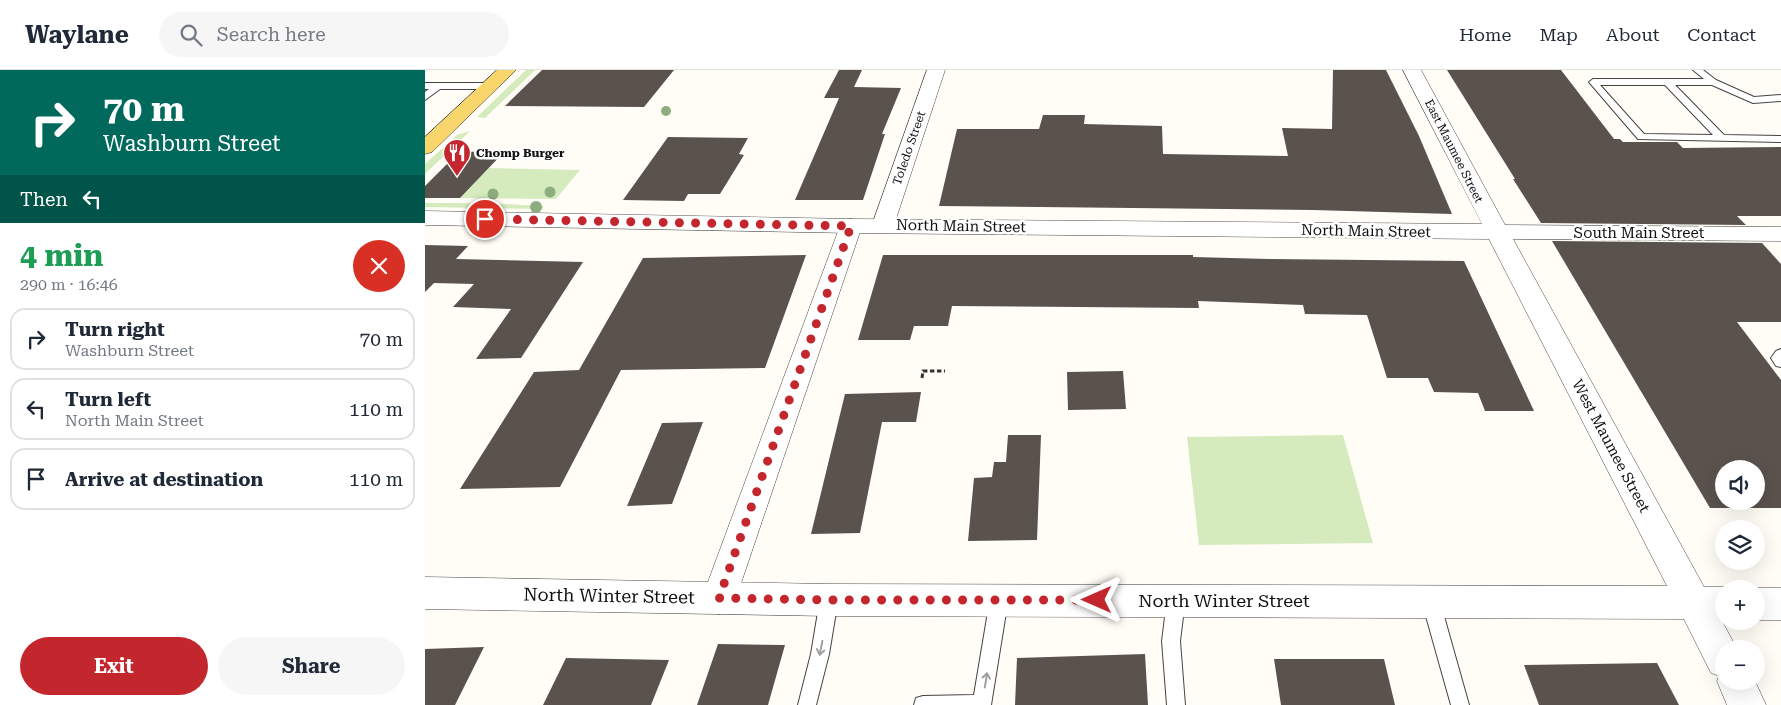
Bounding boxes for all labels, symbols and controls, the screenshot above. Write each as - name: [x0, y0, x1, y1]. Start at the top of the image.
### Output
- search box: [159, 12, 509, 57]
- text: Waylane: [25, 21, 129, 49]
- icon: search: [177, 21, 205, 49]
- text: Search here: [217, 23, 326, 46]
- text: Home: [1459, 24, 1511, 45]
- text: Map: [1539, 24, 1578, 45]
- text: About: [1606, 24, 1659, 45]
- text: Contact: [1687, 24, 1756, 45]
- text: 70 m: [103, 89, 185, 130]
- icon: right: [20, 90, 85, 155]
- street label: East Maumee Street: [1422, 97, 1486, 206]
- street label: Toledo Street: [890, 109, 928, 187]
- text: Washburn Street: [103, 131, 280, 156]
- restaurant icon: Chomp Burger: [442, 138, 472, 177]
- place label: Chomp Burger: [476, 146, 565, 160]
- icon: left: [78, 185, 106, 213]
- text: Then: [20, 188, 68, 211]
- pin: [464, 198, 506, 240]
- icon: arrive: [471, 205, 499, 233]
- street label: North Main Street: [896, 216, 1027, 236]
- street label: North Main Street: [1301, 221, 1432, 241]
- street label: South Main Street: [1574, 224, 1705, 242]
- text: 4 min: [20, 238, 103, 273]
- button: close: [353, 240, 405, 292]
- text: 290 m · 16:46: [20, 275, 118, 294]
- text: Turn right: [65, 318, 165, 341]
- icon: right: [22, 325, 50, 353]
- text: 70 m: [360, 328, 403, 351]
- text: Washburn Street: [65, 341, 194, 360]
- street label: West Maumee Street: [1568, 376, 1654, 516]
- text: Turn left: [65, 388, 151, 411]
- icon: left: [22, 395, 50, 423]
- text: 110 m: [349, 398, 403, 421]
- text: North Main Street: [65, 411, 204, 430]
- map controls: [1715, 460, 1765, 690]
- button: sound: [1715, 460, 1765, 510]
- icon: arrive: [22, 465, 50, 493]
- text: Arrive at destination: [65, 468, 263, 491]
- text: 110 m: [349, 468, 403, 491]
- button: layers: [1715, 520, 1765, 570]
- position arrow: [1070, 573, 1122, 625]
- button: +: [1715, 580, 1765, 630]
- street label: North Winter Street: [523, 584, 695, 607]
- street label: North Winter Street: [1138, 590, 1310, 611]
- button: Exit: [20, 637, 208, 695]
- button: Share: [218, 637, 405, 695]
- one-way arrow: [816, 640, 825, 656]
- button: −: [1715, 640, 1765, 690]
- one-way arrow: [982, 672, 992, 688]

